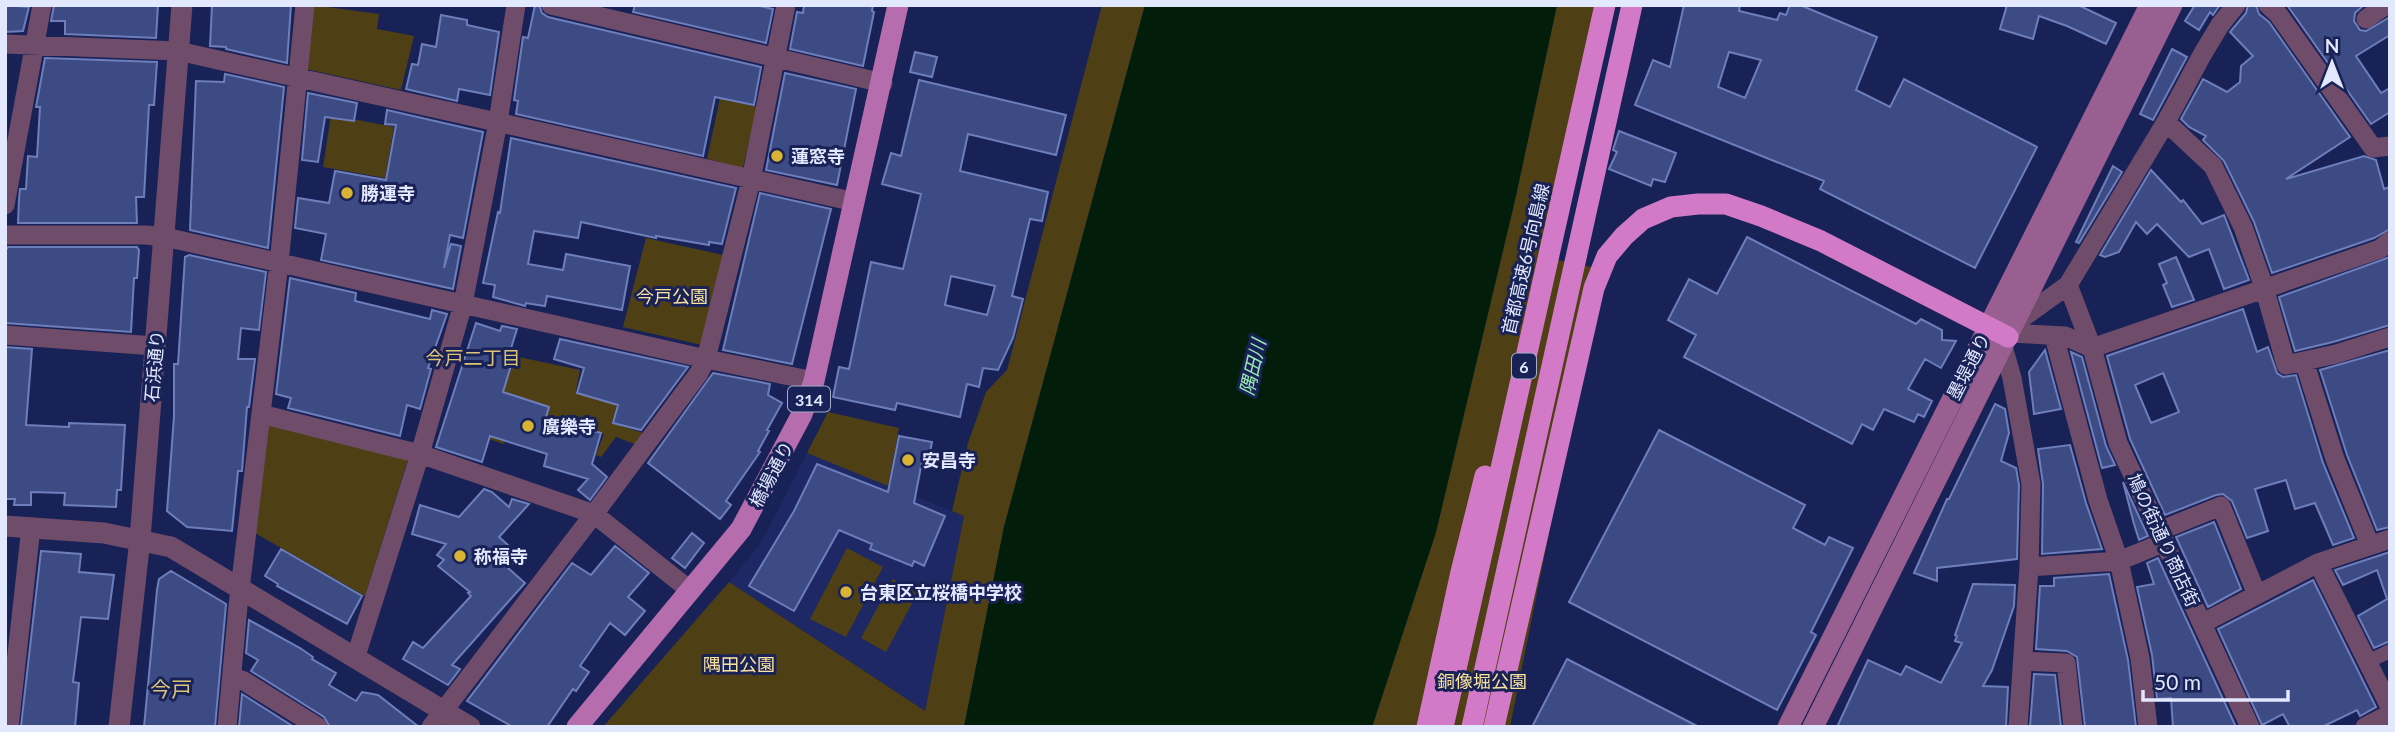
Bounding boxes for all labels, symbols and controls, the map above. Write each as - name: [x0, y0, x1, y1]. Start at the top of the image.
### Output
- north arrow: [2297, 28, 2367, 98]
- text: N: [2325, 34, 2339, 57]
- place label: 蓮窓寺: [791, 145, 845, 167]
- marker: 蓮窓寺: [769, 148, 785, 164]
- street label: 首都高速6号向島線: [1497, 181, 1553, 337]
- place label: 勝運寺: [361, 182, 415, 204]
- marker: 勝運寺: [339, 185, 355, 201]
- park label: 今戸公園: [636, 285, 708, 307]
- street label: 石浜通り: [140, 329, 168, 403]
- street label: 墨堤通り: [1942, 329, 1994, 403]
- water label: 隅田川: [1234, 335, 1270, 397]
- district label: 今戸二丁目: [425, 346, 521, 369]
- road number: 6: [1512, 354, 1536, 378]
- road number: 314: [788, 386, 830, 412]
- place label: 廣樂寺: [542, 415, 596, 437]
- marker: 廣樂寺: [520, 418, 536, 434]
- street label: 橋場通り: [744, 437, 798, 511]
- place label: 安昌寺: [922, 449, 976, 471]
- marker: 安昌寺: [900, 452, 916, 468]
- street label: 鳩の街通り商店街: [2124, 470, 2204, 610]
- place label: 称福寺: [474, 545, 528, 567]
- marker: 称福寺: [452, 548, 468, 564]
- place label: 台東区立桜橋中学校: [860, 581, 1022, 603]
- marker: 台東区立桜橋中学校: [838, 584, 854, 600]
- park label: 隅田公園: [703, 653, 775, 675]
- scale bar: [2143, 658, 2288, 702]
- text: 50 m: [2154, 669, 2201, 694]
- park label: 銅像堀公園: [1437, 670, 1527, 692]
- district label: 今戸: [150, 676, 192, 701]

